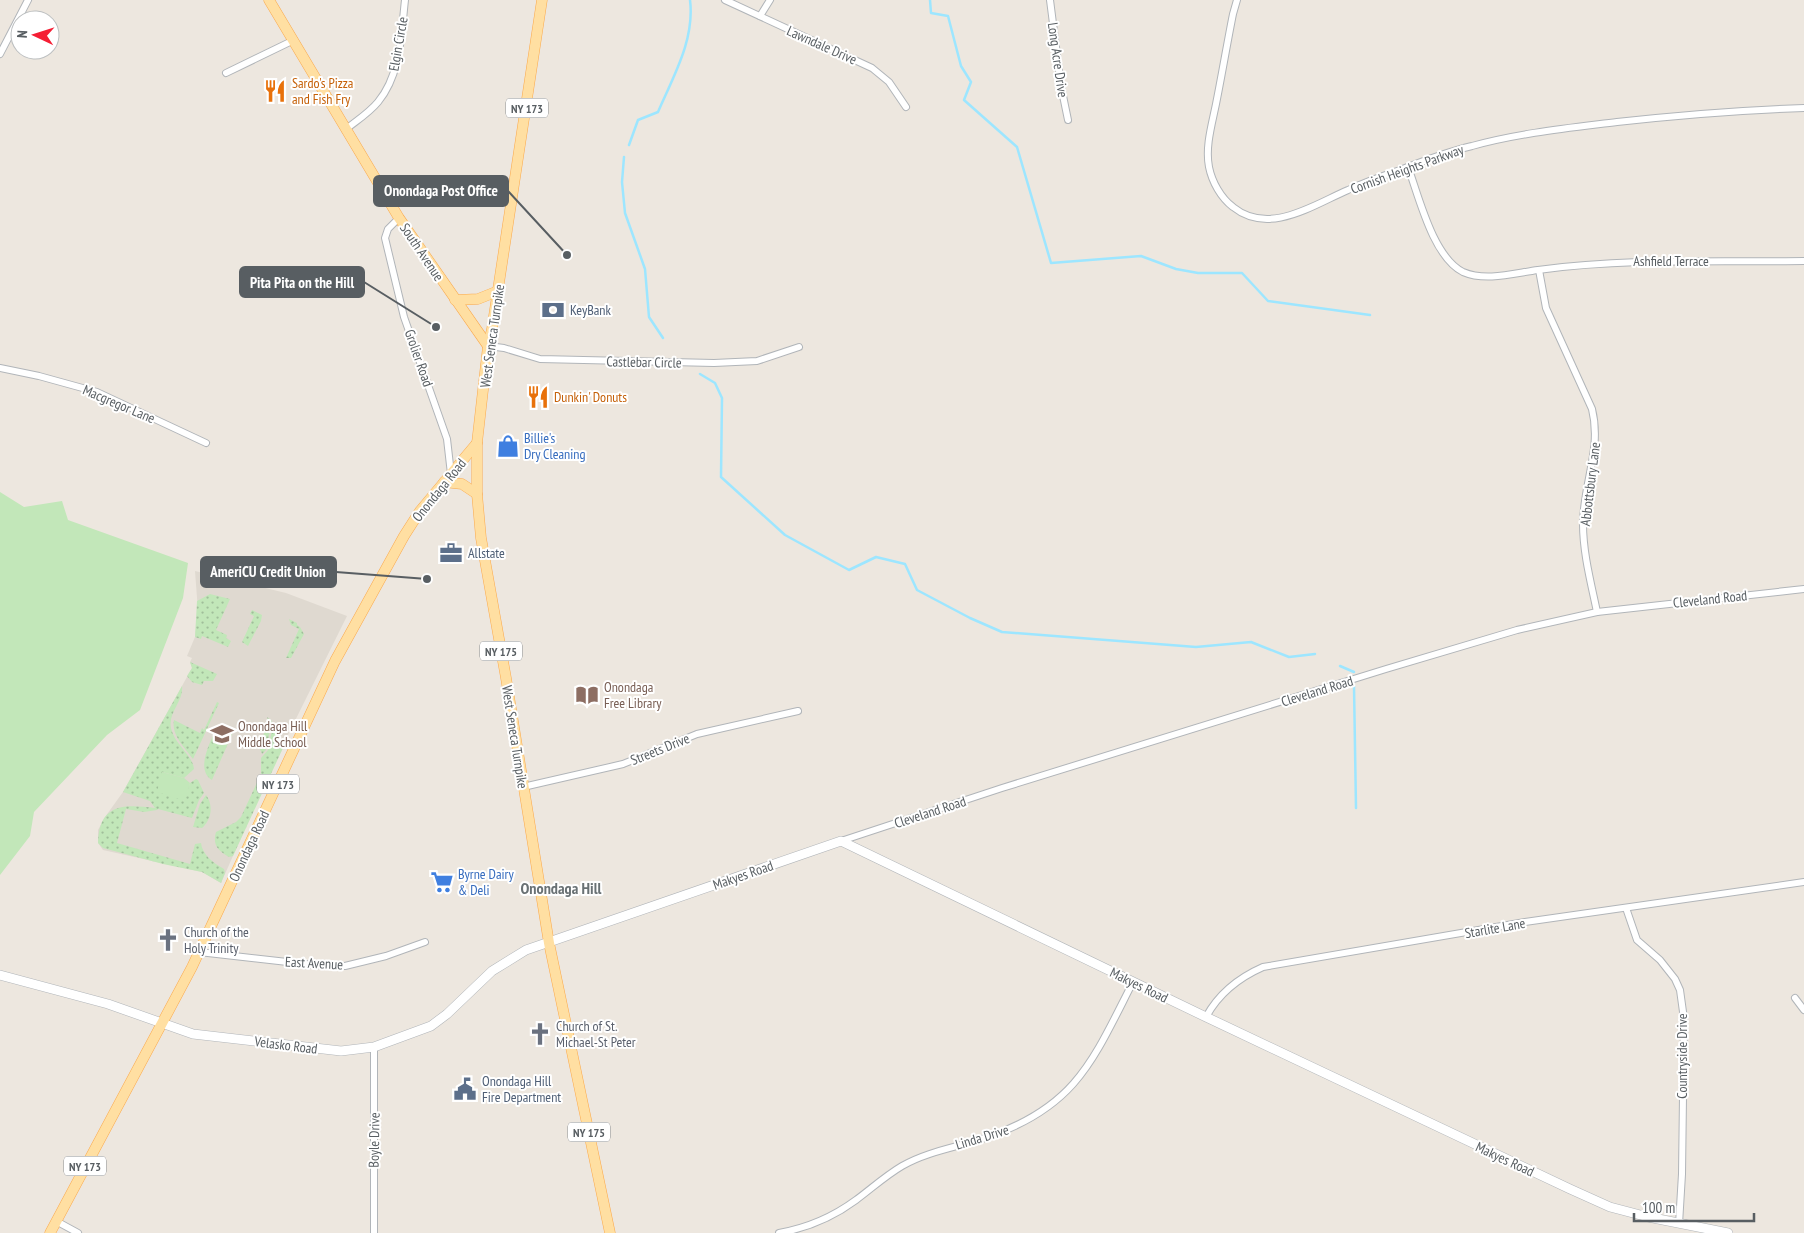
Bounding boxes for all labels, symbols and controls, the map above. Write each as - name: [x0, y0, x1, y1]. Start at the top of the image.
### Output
- north arrow: [10, 10, 60, 60]
- street label: Elgin Circle: [384, 15, 412, 73]
- street label: Long Acre Drive: [1044, 21, 1072, 99]
- street label: Lawndale Drive: [784, 22, 860, 69]
- text: N: [13, 30, 31, 38]
- place label: Sardo's Pizza and Fish Fry: [292, 74, 353, 108]
- restaurant icon: Sardo's Pizza and Fish Fry: [262, 78, 288, 104]
- road number: NY 173: [506, 99, 548, 118]
- street label: Cornish Heights Parkway: [1348, 140, 1467, 198]
- callout: Onondaga Post Office: [374, 176, 508, 206]
- text: Onondaga Post Office: [384, 181, 498, 200]
- street label: South Avenue: [396, 220, 448, 285]
- street label: Ashfield Terrace: [1633, 252, 1709, 270]
- callout: Pita Pita on the Hill: [240, 267, 364, 297]
- text: Pita Pita on the Hill: [250, 273, 354, 292]
- street label: West Seneca Turnpike: [476, 283, 508, 389]
- bank icon: KeyBank: [540, 297, 566, 323]
- place label: KeyBank: [570, 301, 612, 319]
- street label: Grolier Road: [401, 327, 437, 389]
- street label: Castlebar Circle: [606, 352, 682, 372]
- street label: Macgregor Lane: [80, 381, 158, 427]
- restaurant icon: Dunkin' Donuts: [525, 384, 551, 410]
- place label: Dunkin' Donuts: [554, 388, 627, 406]
- place label: Billie's Dry Cleaning: [524, 429, 585, 463]
- shop icon: Billie's Dry Cleaning: [495, 433, 521, 459]
- street label: Abbottsbury Lane: [1576, 441, 1604, 527]
- street label: Onondaga Road: [408, 455, 470, 525]
- office icon: Allstate: [438, 540, 464, 566]
- place label: Allstate: [468, 544, 505, 562]
- callout: AmeriCU Credit Union: [201, 557, 336, 587]
- text: AmeriCU Credit Union: [209, 562, 326, 581]
- street label: Cleveland Road: [1672, 586, 1748, 612]
- road number: NY 175: [480, 641, 522, 660]
- street label: Cleveland Road: [1279, 672, 1355, 710]
- place label: Onondaga Free Library: [604, 678, 662, 712]
- library icon: Onondaga Free Library: [574, 682, 600, 708]
- street label: West Seneca Turnpike: [498, 684, 532, 790]
- place label: Onondaga Hill Middle School: [238, 717, 308, 751]
- school or university icon: Onondaga Hill Middle School: [209, 721, 235, 747]
- street label: Streets Drive: [628, 729, 692, 769]
- road number: NY 173: [257, 774, 299, 794]
- street label: Cleveland Road: [892, 792, 968, 832]
- street label: Onondaga Road: [225, 808, 273, 884]
- street label: Makyes Road: [710, 856, 776, 894]
- place label: Byrne Dairy & Deli: [458, 865, 514, 899]
- supermarket icon: Byrne Dairy & Deli: [429, 869, 455, 895]
- district label: Onondaga Hill: [521, 878, 602, 898]
- street label: Starlite Lane: [1463, 914, 1527, 942]
- place label: Church of the Holy Trinity: [184, 923, 249, 957]
- church icon: Church of the Holy Trinity: [155, 927, 181, 953]
- street label: East Avenue: [284, 952, 344, 974]
- street label: Makyes Road: [1107, 963, 1171, 1007]
- street label: Countryside Drive: [1673, 1013, 1691, 1099]
- place label: Church of St. Michael-St Peter: [556, 1017, 636, 1051]
- church icon: Church of St. Michael-St Peter: [527, 1021, 553, 1047]
- street label: Velasko Road: [252, 1032, 319, 1058]
- place label: Onondaga Hill Fire Department: [482, 1072, 561, 1106]
- public building icon: Onondaga Hill Fire Department: [452, 1076, 478, 1102]
- street label: Boyle Drive: [365, 1112, 383, 1168]
- street label: Linda Drive: [953, 1120, 1011, 1154]
- road number: NY 175: [568, 1122, 610, 1142]
- street label: Makyes Road: [1473, 1138, 1537, 1180]
- road number: NY 173: [64, 1156, 106, 1176]
- scale bar: [1634, 1190, 1754, 1222]
- text: 100 m: [1642, 1198, 1675, 1217]

